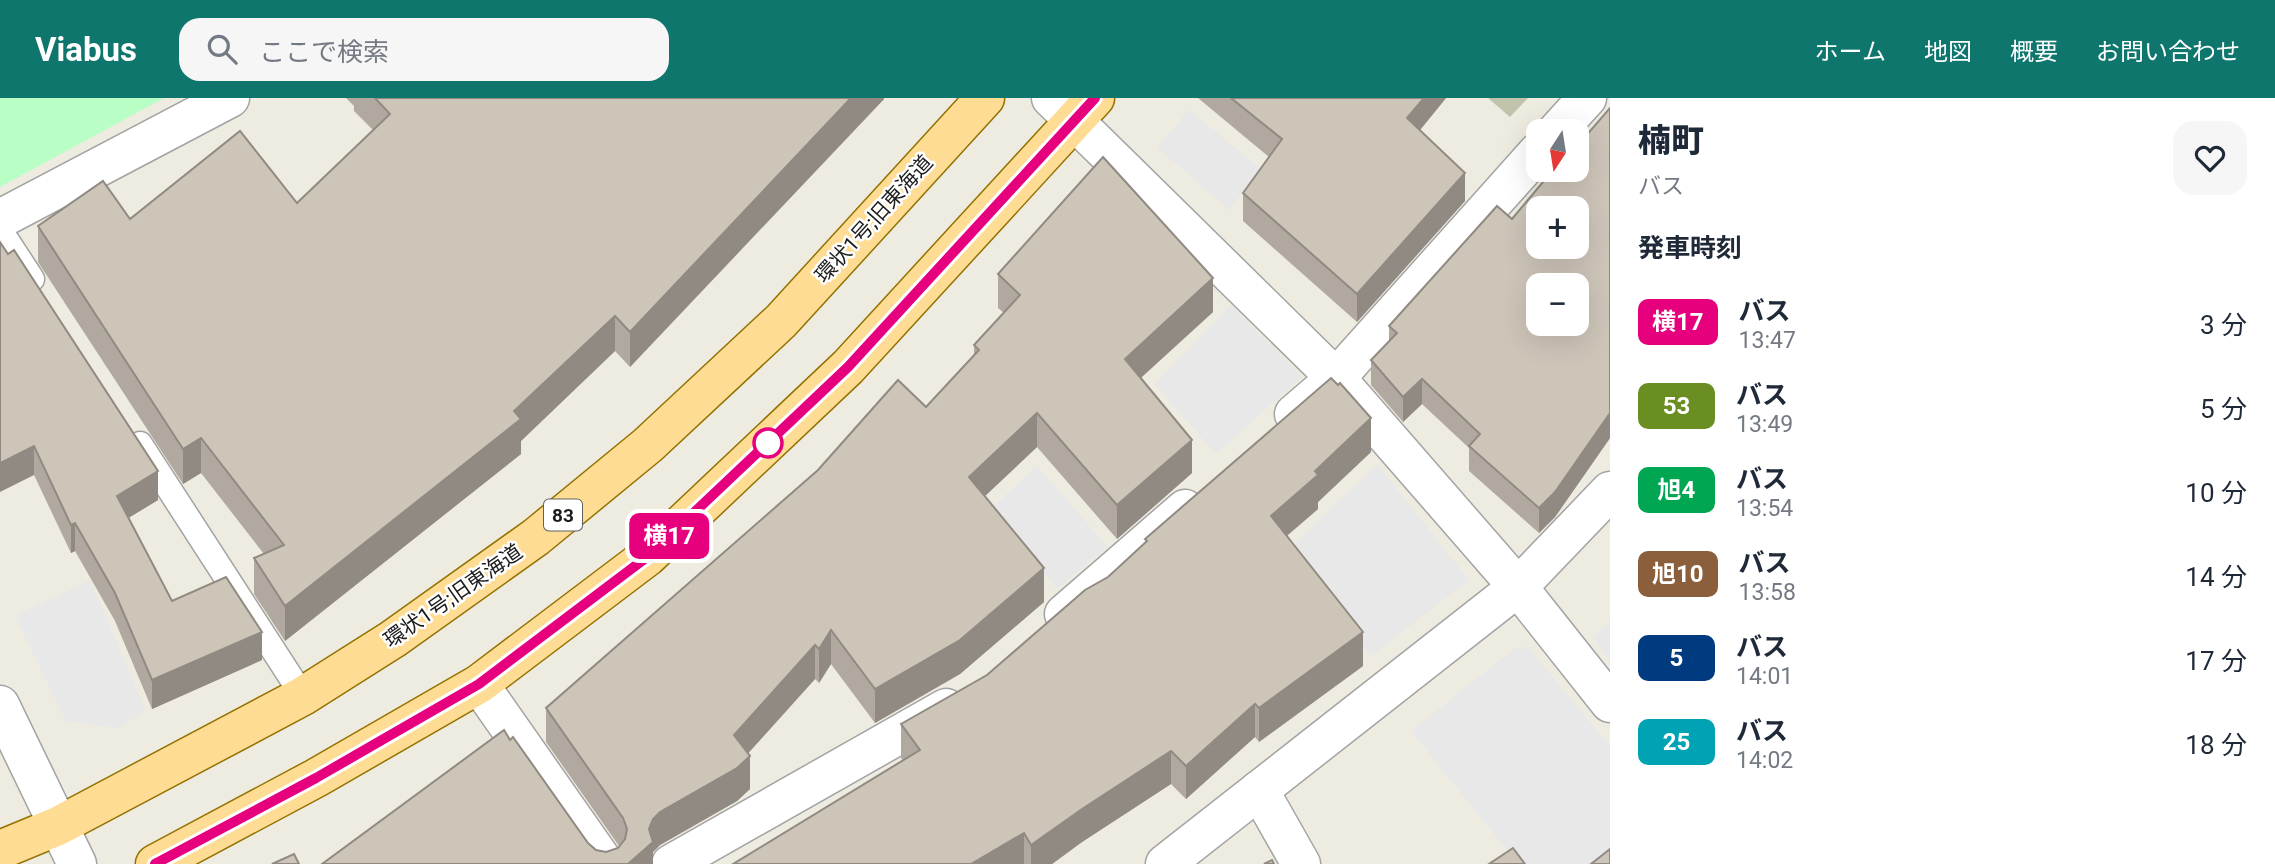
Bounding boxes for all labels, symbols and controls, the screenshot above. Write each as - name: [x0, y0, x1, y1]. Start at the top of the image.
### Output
- search box: [179, 18, 669, 81]
- text: Viabus: [35, 30, 137, 69]
- icon: search: [203, 30, 241, 68]
- text: ここで検索: [259, 37, 389, 67]
- text: ホーム: [1815, 38, 1886, 66]
- text: 地図: [1924, 38, 1972, 66]
- text: 概要: [2010, 38, 2058, 66]
- text: お問い合わせ: [2096, 38, 2240, 66]
- north arrow: [1526, 119, 1589, 182]
- map controls: [1526, 119, 1589, 336]
- text: 楠町: [1638, 121, 1704, 160]
- button: heart: [2173, 121, 2247, 195]
- street label: 環状1号;旧東海道: [810, 150, 938, 288]
- text: バス: [1638, 173, 1684, 200]
- button: +: [1526, 196, 1589, 259]
- text: 発車時刻: [1638, 233, 1742, 263]
- button: −: [1526, 273, 1589, 336]
- text: バス: [1739, 296, 1791, 326]
- text: 横17: [1652, 308, 1704, 336]
- text: 3 分: [2200, 310, 2247, 340]
- text: 13:47: [1739, 327, 1796, 354]
- text: バス: [1736, 380, 1788, 410]
- text: 53: [1663, 392, 1690, 420]
- text: 5 分: [2200, 394, 2247, 424]
- text: 13:49: [1736, 411, 1793, 438]
- unlabelled marker: [753, 428, 783, 458]
- text: バス: [1736, 464, 1788, 494]
- text: 旭4: [1658, 476, 1695, 504]
- text: 10 分: [2185, 478, 2247, 508]
- text: 13:54: [1736, 495, 1793, 522]
- road number: 83: [544, 500, 582, 530]
- line badge: 横17: [629, 513, 709, 559]
- text: 横17: [643, 522, 695, 550]
- street label: 環状1号;旧東海道: [379, 539, 527, 653]
- text: バス: [1739, 548, 1791, 578]
- text: 旭10: [1652, 560, 1704, 588]
- text: 14 分: [2185, 562, 2247, 592]
- text: 13:58: [1739, 579, 1796, 606]
- text: バス: [1736, 632, 1788, 662]
- text: 5: [1670, 644, 1683, 672]
- text: 17 分: [2185, 646, 2247, 676]
- text: 14:01: [1736, 663, 1793, 690]
- text: バス: [1736, 716, 1788, 746]
- text: 25: [1663, 728, 1690, 756]
- text: 18 分: [2185, 730, 2247, 760]
- text: 14:02: [1736, 747, 1793, 774]

